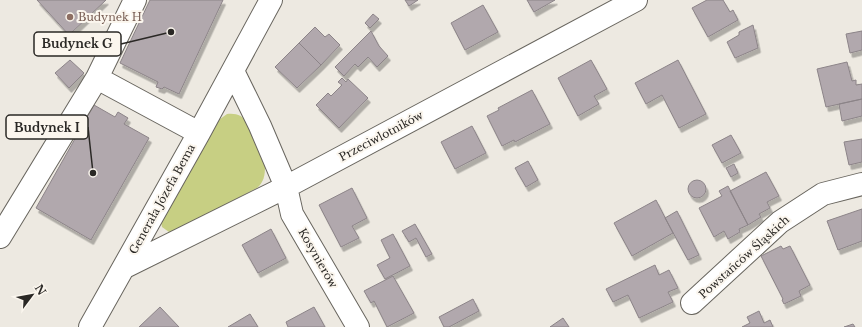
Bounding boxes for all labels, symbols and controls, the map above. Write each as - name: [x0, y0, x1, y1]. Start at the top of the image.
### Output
- place label: Budynek H: [78, 10, 142, 24]
- marker: Budynek H: [65, 12, 75, 22]
- callout: Budynek G: [34, 32, 121, 56]
- text: Budynek G: [41, 36, 113, 51]
- street label: Przeciwlotników: [337, 108, 426, 164]
- callout: Budynek I: [6, 115, 88, 139]
- text: Budynek I: [14, 120, 80, 135]
- street label: Generała Józefa Bema: [126, 141, 199, 256]
- street label: Powstańców Śląskich: [696, 212, 793, 301]
- street label: Kosynierów: [295, 226, 341, 291]
- north arrow: [12, 275, 52, 315]
- text: N: [32, 282, 50, 298]

